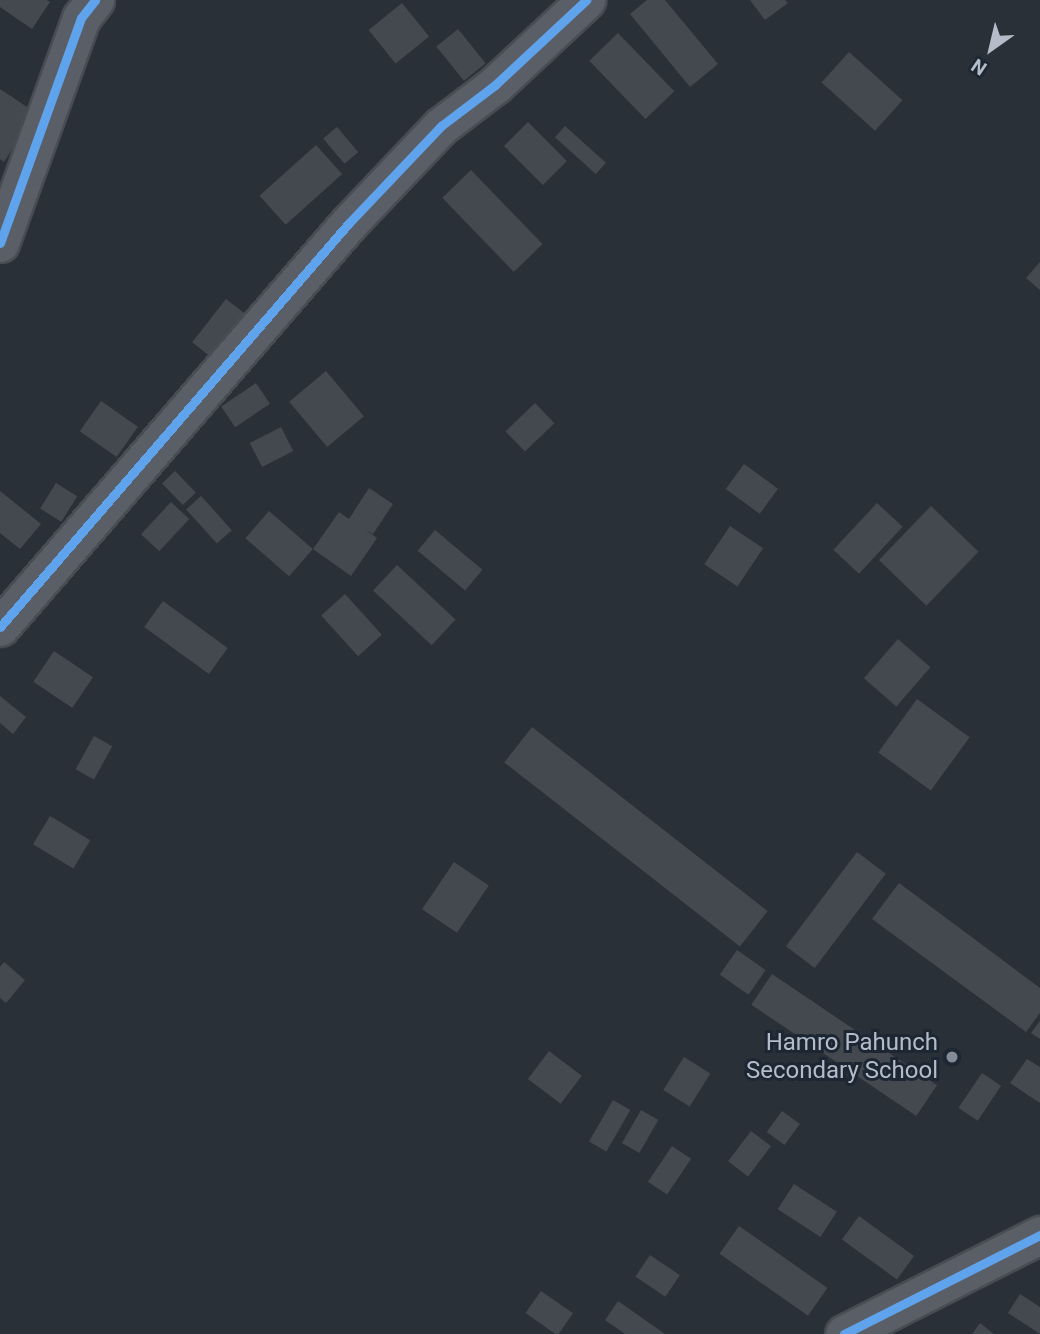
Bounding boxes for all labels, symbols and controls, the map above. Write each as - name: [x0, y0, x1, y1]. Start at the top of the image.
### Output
- north arrow: [956, 14, 1026, 84]
- text: N: [967, 54, 991, 80]
- place label: Hamro Pahunch Secondary School: [746, 1029, 938, 1085]
- marker: Hamro Pahunch Secondary School: [944, 1049, 960, 1065]

